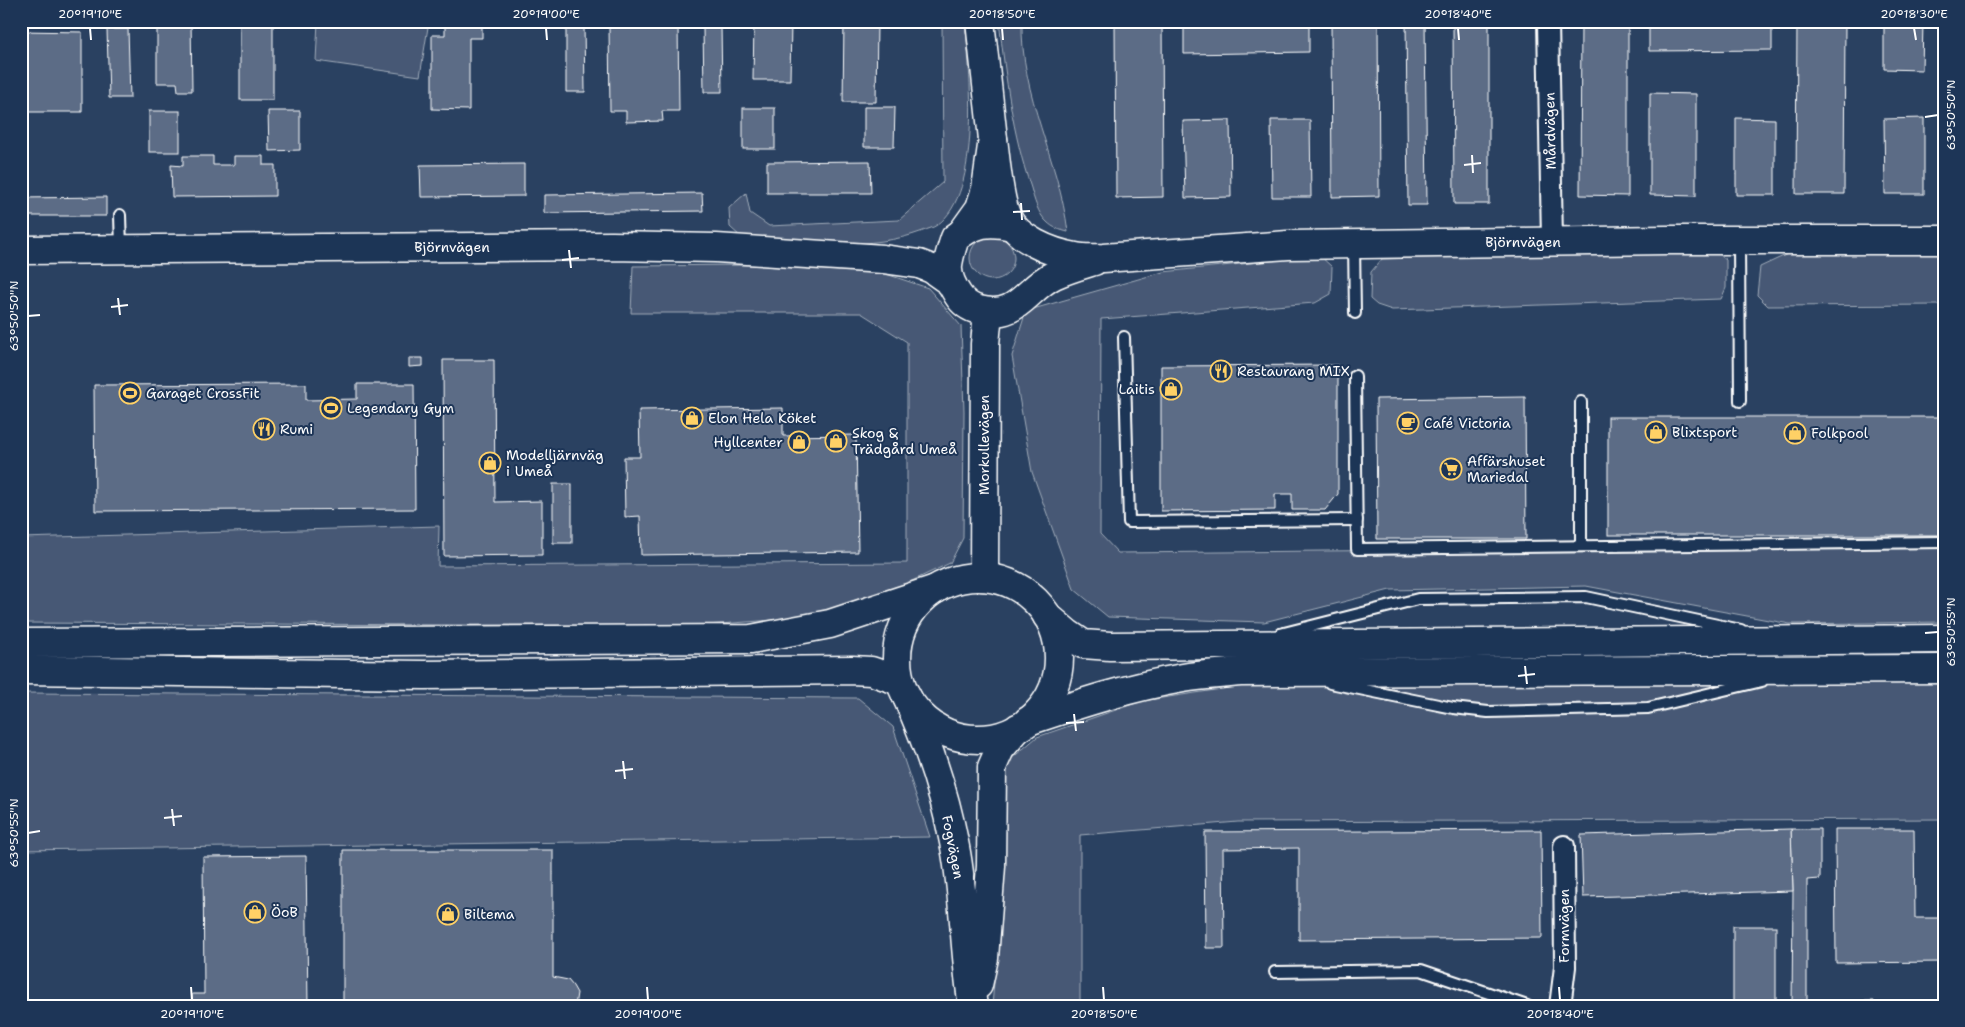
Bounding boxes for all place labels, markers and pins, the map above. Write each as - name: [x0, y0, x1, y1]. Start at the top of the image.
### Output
- restaurant icon: Restaurang MIX: [1209, 359, 1233, 383]
- place label: Restaurang MIX: [1237, 362, 1350, 380]
- shop icon: Laitis: [1159, 377, 1183, 401]
- place label: Laitis: [1119, 380, 1155, 398]
- sports icon: Garaget CrossFit: [118, 381, 142, 405]
- place label: Garaget CrossFit: [146, 384, 260, 402]
- sports icon: Legendary Gym: [319, 396, 343, 420]
- place label: Legendary Gym: [347, 399, 454, 417]
- shop icon: Elon Hela Köket: [680, 406, 704, 430]
- place label: Elon Hela Köket: [708, 409, 816, 427]
- cafe icon: Café Victoria: [1396, 411, 1420, 435]
- place label: Café Victoria: [1424, 414, 1511, 432]
- restaurant icon: Rumi: [252, 417, 276, 441]
- place label: Rumi: [280, 420, 313, 438]
- shop icon: Blixtsport: [1644, 420, 1668, 444]
- shop icon: Folkpool: [1783, 421, 1807, 445]
- place label: Blixtsport: [1672, 423, 1737, 441]
- place label: Skog & Trädgård Umeå: [852, 424, 957, 458]
- place label: Folkpool: [1811, 424, 1869, 442]
- shop icon: Skog & Trädgård Umeå: [824, 429, 848, 453]
- shop icon: Hyllcenter: [787, 430, 811, 454]
- place label: Hyllcenter: [713, 433, 783, 451]
- place label: Modelljärnväg i Umeå: [506, 446, 604, 480]
- shop icon: Modelljärnväg i Umeå: [478, 451, 502, 475]
- place label: Affärshuset Mariedal: [1467, 452, 1545, 486]
- supermarket icon: Affärshuset Mariedal: [1439, 457, 1463, 481]
- shop icon: ÖoB: [243, 900, 267, 924]
- shop icon: Biltema: [436, 902, 460, 926]
- place label: ÖoB: [271, 903, 298, 921]
- place label: Biltema: [464, 905, 515, 923]

